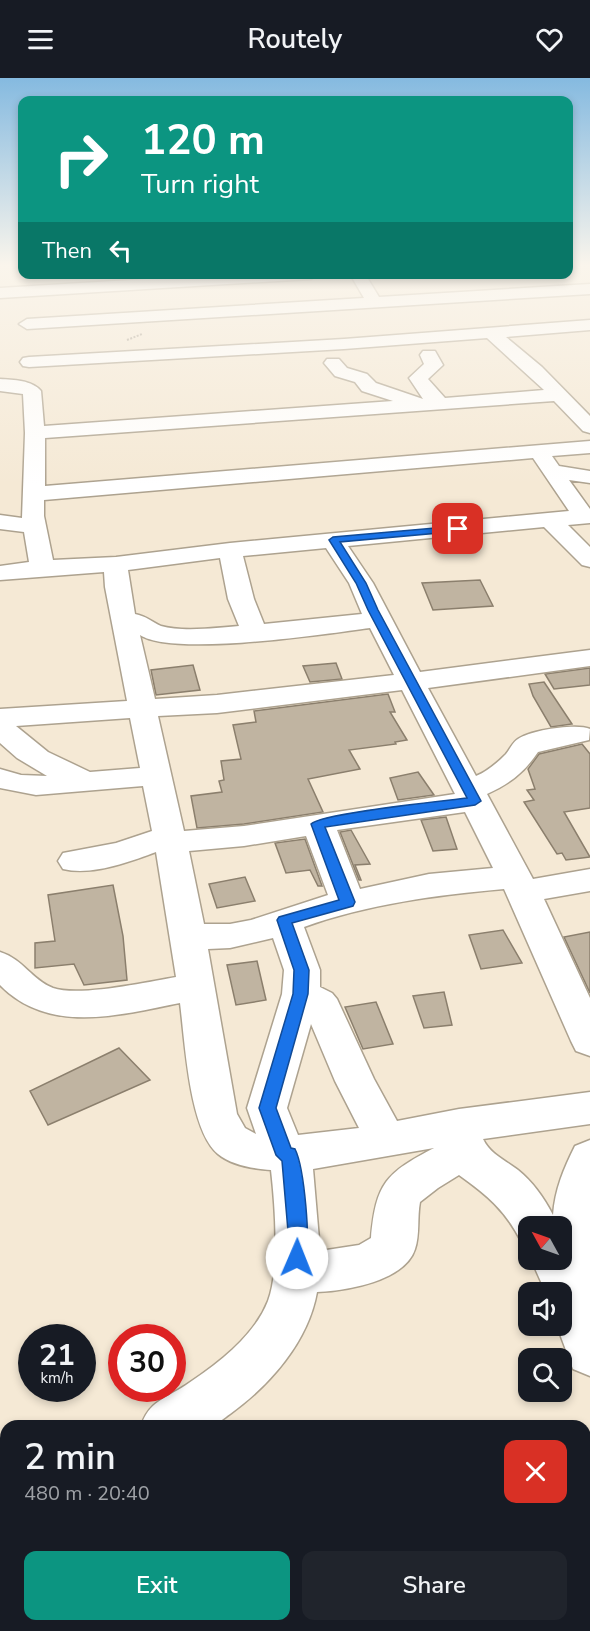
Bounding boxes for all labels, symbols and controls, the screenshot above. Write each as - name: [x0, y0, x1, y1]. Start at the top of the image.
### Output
- text: Routely: [248, 21, 342, 58]
- icon: menu: [24, 23, 57, 56]
- icon: heart: [533, 23, 566, 56]
- text: 120 m: [141, 112, 265, 169]
- icon: right: [42, 120, 120, 198]
- text: Turn right: [141, 166, 259, 203]
- icon: left: [104, 234, 137, 267]
- text: Then: [42, 236, 92, 266]
- pin: [432, 503, 483, 554]
- icon: arrive: [441, 512, 474, 545]
- north arrow: [518, 1216, 572, 1270]
- map controls: [518, 1216, 572, 1402]
- position arrow: [265, 1226, 329, 1290]
- button: sound: [518, 1282, 572, 1336]
- speed limit sign: 30: [108, 1324, 186, 1402]
- text: 21: [39, 1335, 75, 1376]
- button: search: [518, 1348, 572, 1402]
- text: km/h: [40, 1368, 74, 1388]
- text: 2 min: [24, 1433, 116, 1482]
- button: close: [504, 1440, 567, 1503]
- text: 480 m · 20:40: [24, 1480, 150, 1507]
- button: Exit: [24, 1551, 290, 1620]
- button: Share: [302, 1551, 567, 1620]

